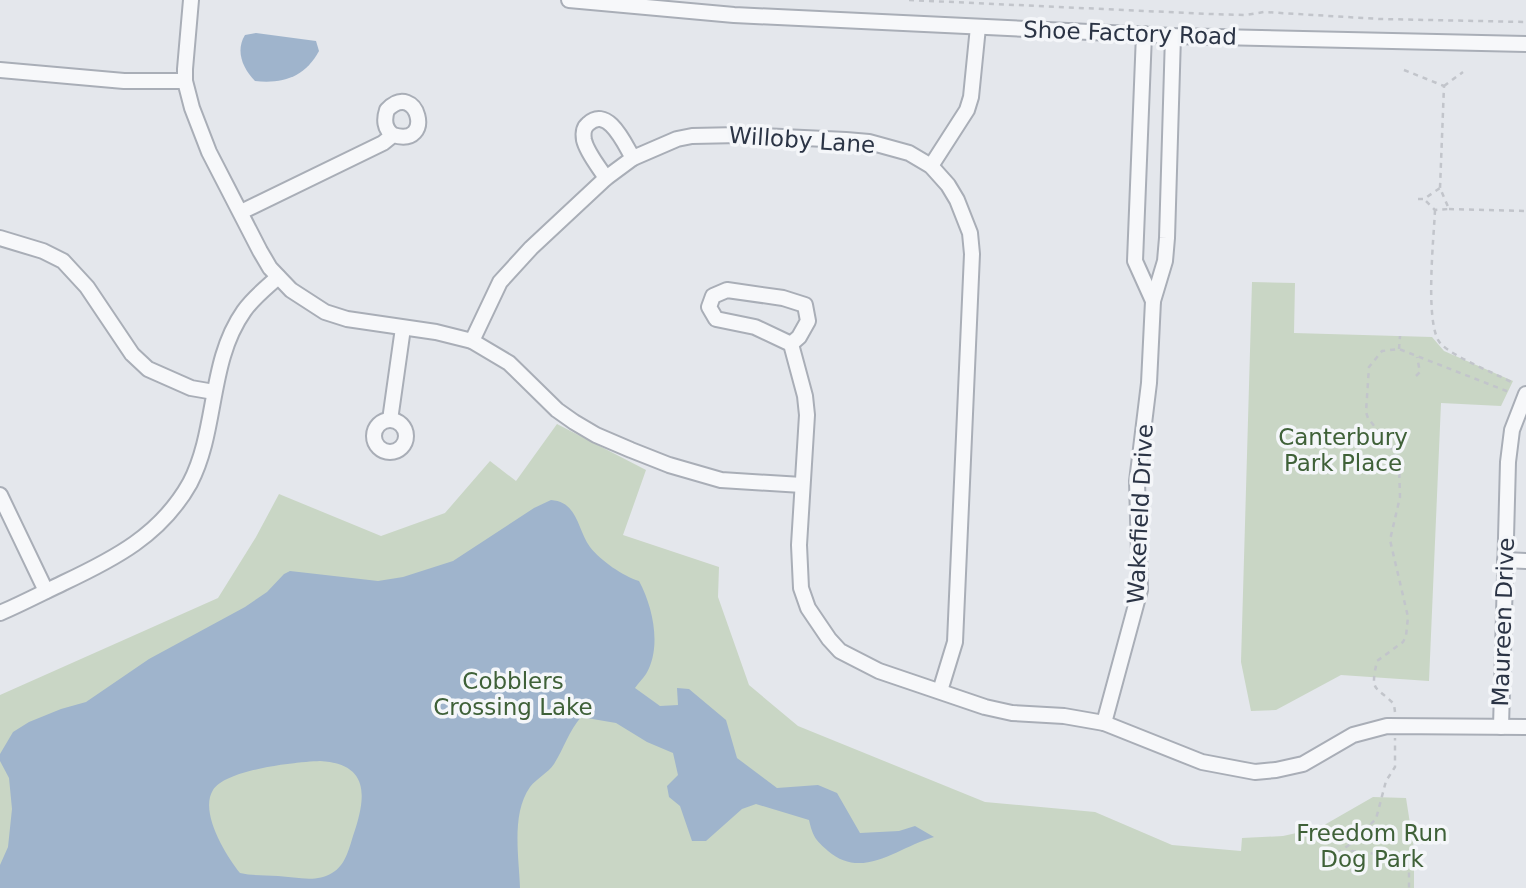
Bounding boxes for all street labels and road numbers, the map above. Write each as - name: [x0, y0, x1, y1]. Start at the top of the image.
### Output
- street label: Shoe Factory Road: [1023, 16, 1237, 50]
- street label: Willoby Lane: [728, 122, 876, 158]
- street label: Wakefield Drive: [1122, 423, 1158, 605]
- street label: Maureen Drive: [1487, 537, 1519, 707]

